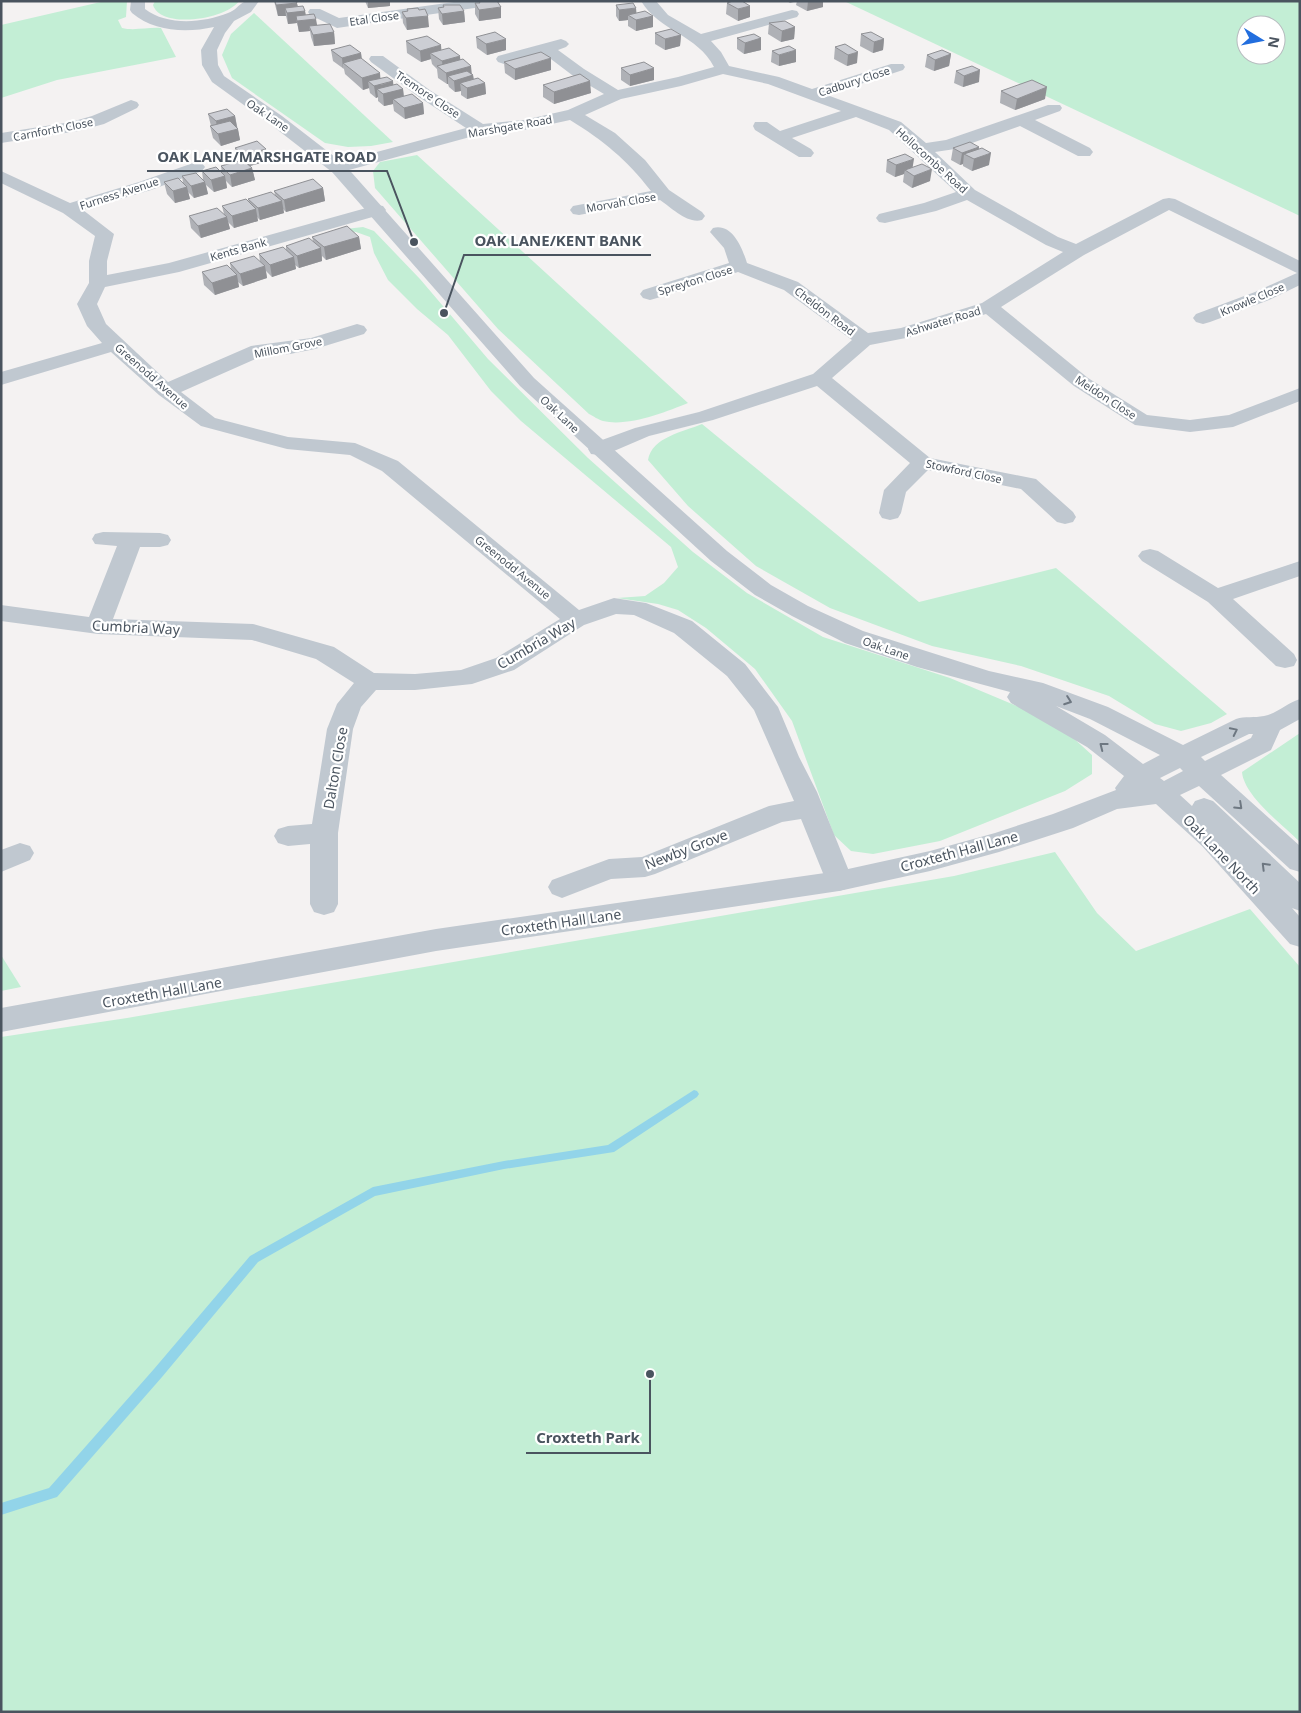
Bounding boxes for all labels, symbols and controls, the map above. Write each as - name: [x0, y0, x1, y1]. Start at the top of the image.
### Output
- street label: Etal Close: [348, 7, 400, 29]
- north arrow: [1236, 15, 1286, 65]
- text: N: [1264, 35, 1285, 50]
- street label: Cadbury Close: [816, 62, 892, 100]
- street label: Tremore Close: [393, 67, 463, 121]
- street label: Oak Lane: [244, 95, 292, 135]
- street label: Marshgate Road: [467, 111, 553, 141]
- street label: Carnforth Close: [12, 114, 94, 144]
- street label: Hollocombe Road: [893, 124, 971, 196]
- callout: OAK LANE/MARSHGATE ROAD: [147, 141, 387, 171]
- text: OAK LANE/MARSHGATE ROAD: [157, 146, 377, 166]
- street label: Furness Avenue: [78, 173, 160, 213]
- street label: Morvah Close: [585, 188, 657, 216]
- callout: OAK LANE/KENT BANK: [464, 225, 651, 255]
- text: OAK LANE/KENT BANK: [474, 230, 642, 250]
- street label: Kents Bank: [208, 234, 268, 264]
- street label: Spreyton Close: [656, 262, 734, 298]
- street label: Knowle Close: [1218, 279, 1286, 319]
- street label: Cheldon Road: [792, 283, 858, 339]
- street label: Ashwater Road: [904, 302, 982, 340]
- street label: Millom Grove: [253, 333, 323, 361]
- street label: Greenodd Avenue: [112, 340, 192, 412]
- street label: Meldon Close: [1073, 372, 1139, 422]
- street label: Oak Lane: [537, 392, 583, 436]
- street label: Stowford Close: [925, 456, 1003, 486]
- street label: Greenodd Avenue: [472, 532, 554, 602]
- street label: Cumbria Way: [493, 612, 580, 673]
- street label: Cumbria Way: [92, 615, 181, 639]
- street label: Oak Lane: [861, 633, 911, 663]
- one-way arrow: [1064, 695, 1072, 705]
- street label: Dalton Close: [318, 725, 352, 811]
- one-way arrow: [1228, 727, 1237, 737]
- one-way arrow: [1099, 743, 1108, 752]
- one-way arrow: [1233, 800, 1242, 809]
- street label: Oak Lane North: [1179, 810, 1265, 898]
- street label: Newby Grove: [642, 824, 730, 874]
- street label: Croxteth Hall Lane: [898, 826, 1020, 876]
- one-way arrow: [1262, 863, 1271, 872]
- street label: Croxteth Hall Lane: [500, 904, 622, 940]
- street label: Croxteth Hall Lane: [101, 972, 223, 1012]
- callout: Croxteth Park: [526, 1423, 650, 1453]
- text: Croxteth Park: [536, 1427, 641, 1447]

